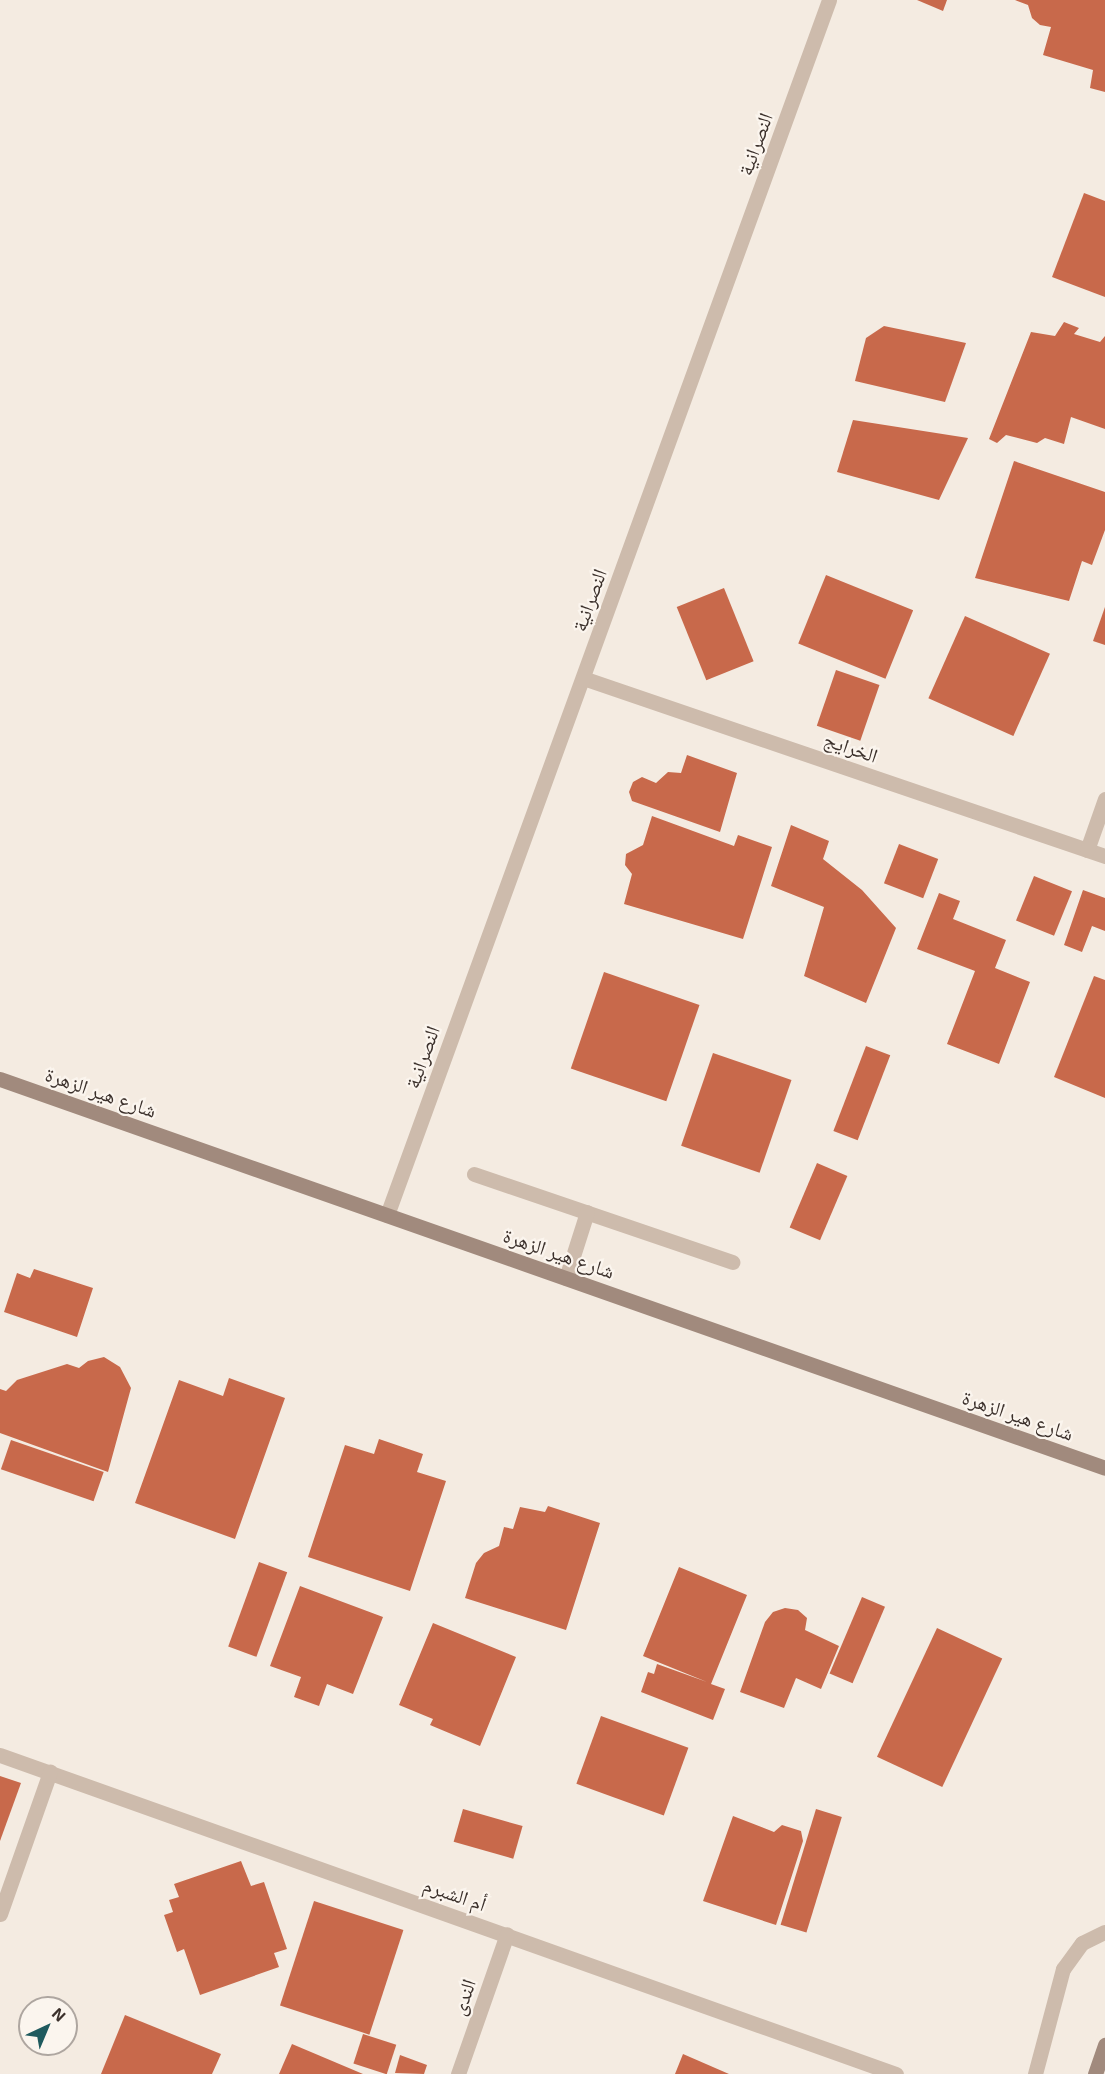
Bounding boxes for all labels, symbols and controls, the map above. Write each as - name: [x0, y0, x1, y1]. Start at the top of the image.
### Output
- street label: النصرانية: [733, 109, 777, 179]
- street label: النصرانية: [567, 565, 611, 635]
- street label: الخرايج: [821, 727, 881, 767]
- street label: النصرانية: [400, 1022, 444, 1092]
- street label: شارع هير الزهرة: [42, 1062, 160, 1122]
- street label: شارع هير الزهرة: [500, 1223, 618, 1283]
- street label: شارع هير الزهرة: [959, 1385, 1077, 1445]
- street label: أم الشبرم: [420, 1872, 490, 1916]
- street label: الندى: [446, 1976, 480, 2018]
- north arrow: [18, 1996, 78, 2056]
- text: N: [49, 2003, 70, 2025]

